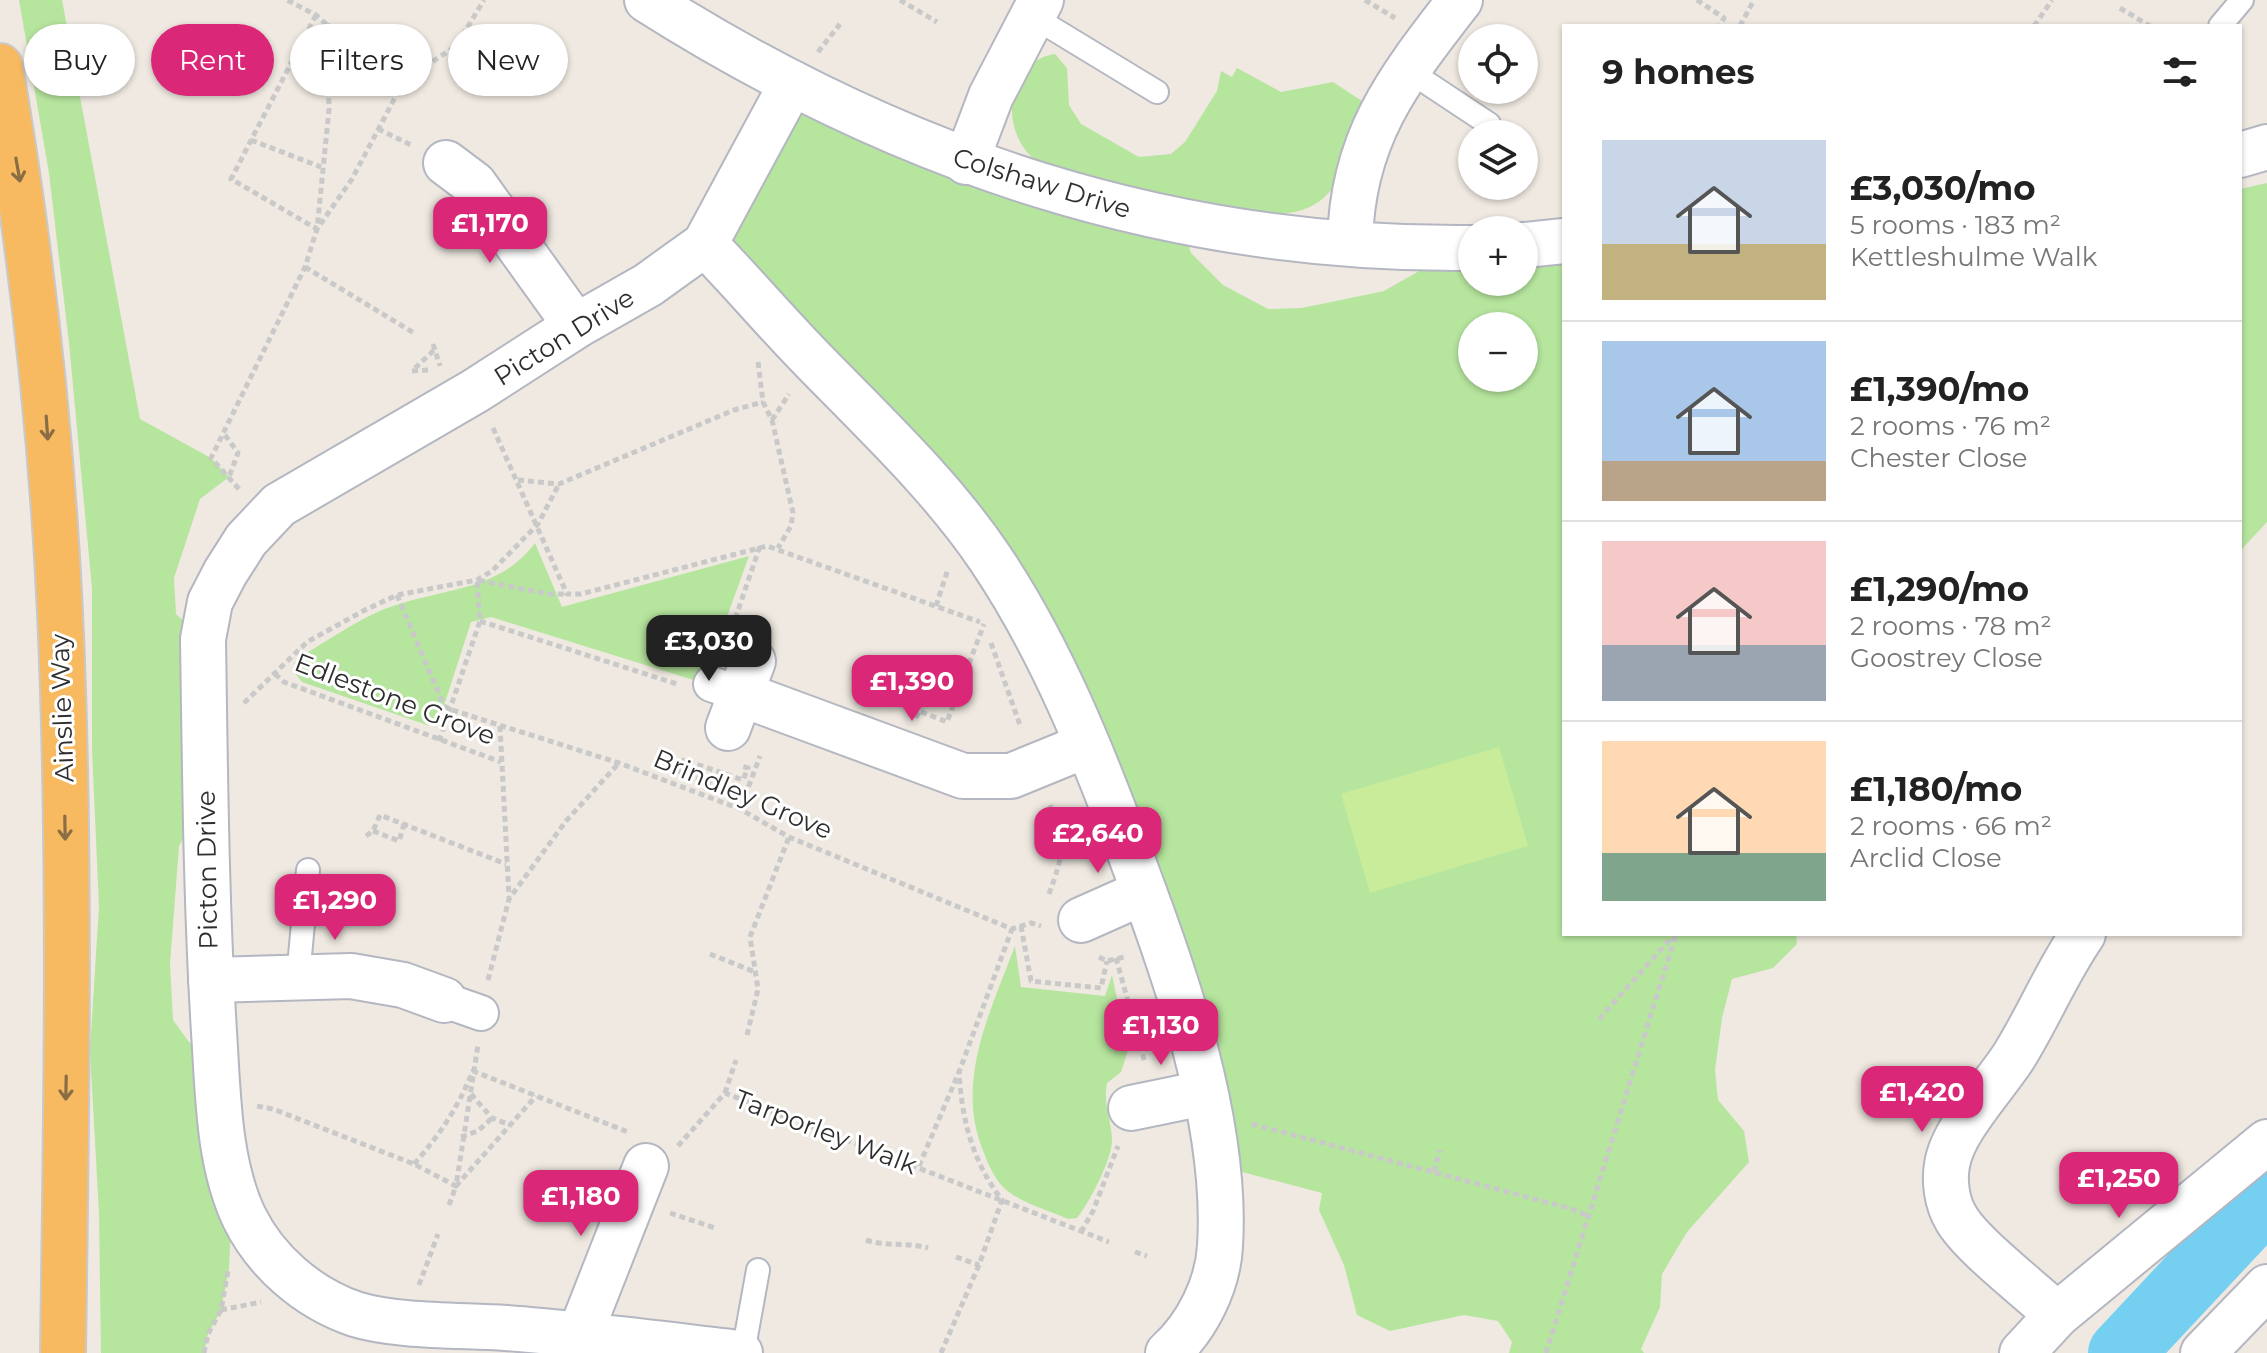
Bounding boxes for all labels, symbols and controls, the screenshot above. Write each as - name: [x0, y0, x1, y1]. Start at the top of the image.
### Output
- chip: Buy: [24, 24, 135, 96]
- chip: Rent: [151, 24, 274, 96]
- chip: Filters: [290, 24, 432, 96]
- chip: New: [448, 24, 568, 96]
- map controls: [1458, 24, 1538, 392]
- button: locate: [1458, 24, 1538, 104]
- icon: filters: [2158, 50, 2202, 94]
- text: 9 homes: [1602, 51, 1755, 93]
- button: layers: [1458, 120, 1538, 200]
- street label: Colshaw Drive: [949, 141, 1135, 225]
- one-way arrow: [11, 157, 26, 182]
- text: £3,030/mo: [1850, 167, 2035, 209]
- icon: home: [1666, 172, 1762, 268]
- pin: £1,170: [425, 197, 555, 265]
- text: £1,170: [451, 207, 529, 239]
- text: 5 rooms · 183 m²: [1850, 209, 2061, 241]
- button: +: [1458, 216, 1538, 296]
- text: Kettleshulme Walk: [1850, 241, 2097, 273]
- street label: Picton Drive: [488, 281, 640, 393]
- button: −: [1458, 312, 1538, 392]
- text: £1,390/mo: [1850, 368, 2029, 410]
- icon: home: [1666, 373, 1762, 469]
- text: 2 rooms · 76 m²: [1850, 410, 2051, 442]
- one-way arrow: [40, 415, 55, 441]
- text: Chester Close: [1850, 442, 2028, 474]
- text: £1,290/mo: [1850, 568, 2029, 610]
- icon: home: [1666, 573, 1762, 669]
- text: 2 rooms · 78 m²: [1850, 610, 2052, 642]
- pin: £3,030: [644, 615, 774, 683]
- text: £3,030: [664, 625, 754, 657]
- street label: Ainslie Way: [43, 632, 81, 783]
- text: Goostrey Close: [1850, 642, 2043, 674]
- street label: Edlestone Grove: [290, 646, 500, 752]
- pin: £1,390: [847, 655, 977, 723]
- text: £1,390: [870, 665, 954, 697]
- street label: Brindley Grove: [649, 742, 837, 846]
- text: £1,180/mo: [1850, 768, 2022, 810]
- icon: home: [1666, 773, 1762, 869]
- street label: Picton Drive: [190, 790, 224, 950]
- pin: £2,640: [1033, 807, 1163, 875]
- text: 2 rooms · 66 m²: [1850, 810, 2052, 842]
- one-way arrow: [57, 814, 73, 841]
- text: £2,640: [1052, 817, 1144, 849]
- text: Arclid Close: [1850, 842, 2002, 874]
- pin: £1,290: [270, 874, 400, 942]
- text: £1,290: [293, 884, 377, 916]
- pin: £1,130: [1096, 999, 1226, 1067]
- text: £1,130: [1122, 1009, 1200, 1041]
- pin: £1,420: [1857, 1066, 1987, 1134]
- one-way arrow: [58, 1074, 74, 1101]
- text: £1,420: [1879, 1076, 1965, 1108]
- street label: Tarporley Walk: [730, 1083, 922, 1182]
- pin: £1,250: [2054, 1152, 2184, 1220]
- text: £1,250: [2077, 1162, 2161, 1194]
- pin: £1,180: [516, 1170, 646, 1238]
- text: £1,180: [541, 1180, 621, 1212]

